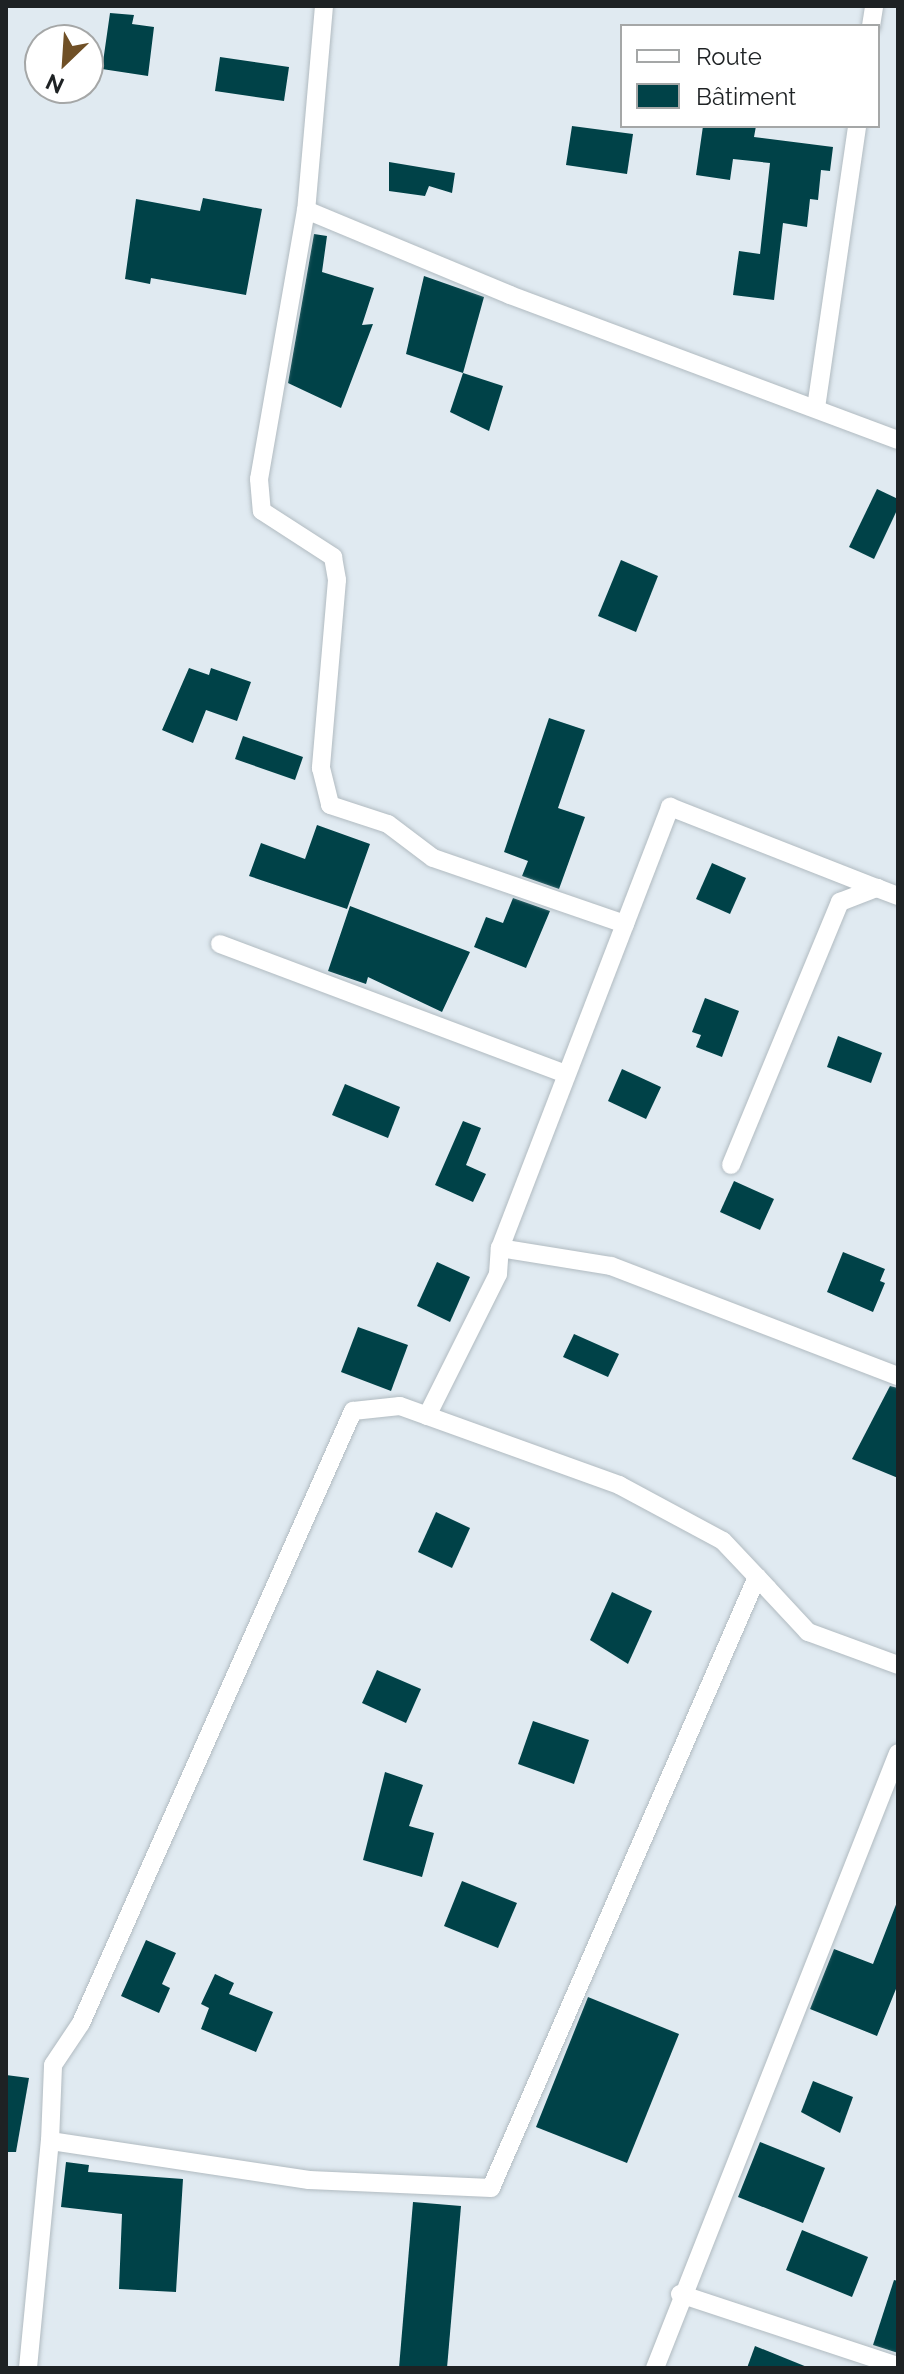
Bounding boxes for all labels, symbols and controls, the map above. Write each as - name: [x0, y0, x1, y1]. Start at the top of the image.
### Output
- north arrow: [24, 24, 104, 104]
- legend: [620, 24, 880, 128]
- text: Route: [696, 42, 762, 71]
- text: N: [42, 69, 68, 99]
- text: Bâtiment: [696, 82, 796, 111]

